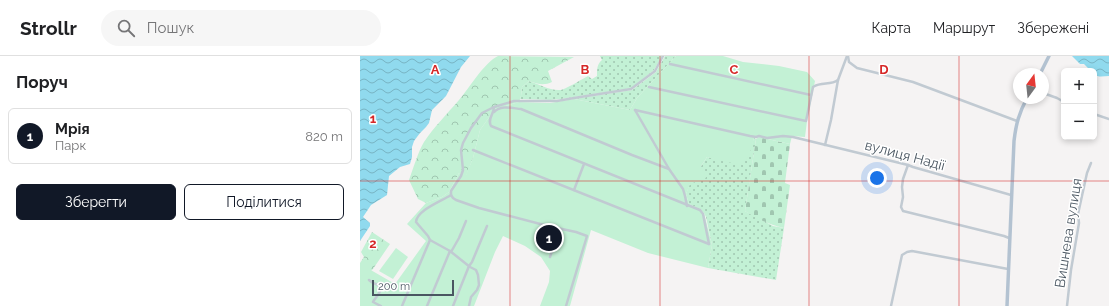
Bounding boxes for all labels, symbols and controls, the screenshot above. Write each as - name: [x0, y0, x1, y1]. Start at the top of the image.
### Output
- search box: [101, 10, 381, 46]
- text: Strollr: [20, 17, 77, 39]
- icon: search: [115, 17, 137, 39]
- text: Пошук: [147, 19, 194, 37]
- text: Карта: [872, 20, 911, 36]
- text: Маршрут: [933, 20, 995, 36]
- text: Збережені: [1017, 20, 1089, 36]
- text: A: [431, 62, 440, 77]
- text: B: [581, 62, 590, 77]
- text: C: [730, 62, 739, 77]
- text: D: [879, 62, 889, 77]
- north arrow: [1013, 68, 1049, 104]
- map controls: [1061, 68, 1097, 140]
- button: +: [1061, 68, 1097, 104]
- text: Поруч: [16, 72, 68, 92]
- button: −: [1061, 104, 1097, 140]
- text: 1: [370, 111, 377, 126]
- text: Мрія: [55, 120, 90, 138]
- text: 1: [27, 129, 33, 144]
- text: 820 m: [305, 129, 343, 144]
- street label: вулиця Надії: [863, 137, 947, 173]
- text: Парк: [55, 138, 86, 153]
- your location: [867, 168, 887, 188]
- street label: Вишнева вулиця: [1051, 177, 1085, 289]
- button: Зберегти: [16, 184, 176, 220]
- button: Поділитися: [184, 184, 344, 220]
- pin: 1: [536, 223, 562, 253]
- text: 2: [369, 236, 377, 251]
- scale bar: [372, 278, 454, 297]
- text: 200 m: [378, 280, 410, 293]

